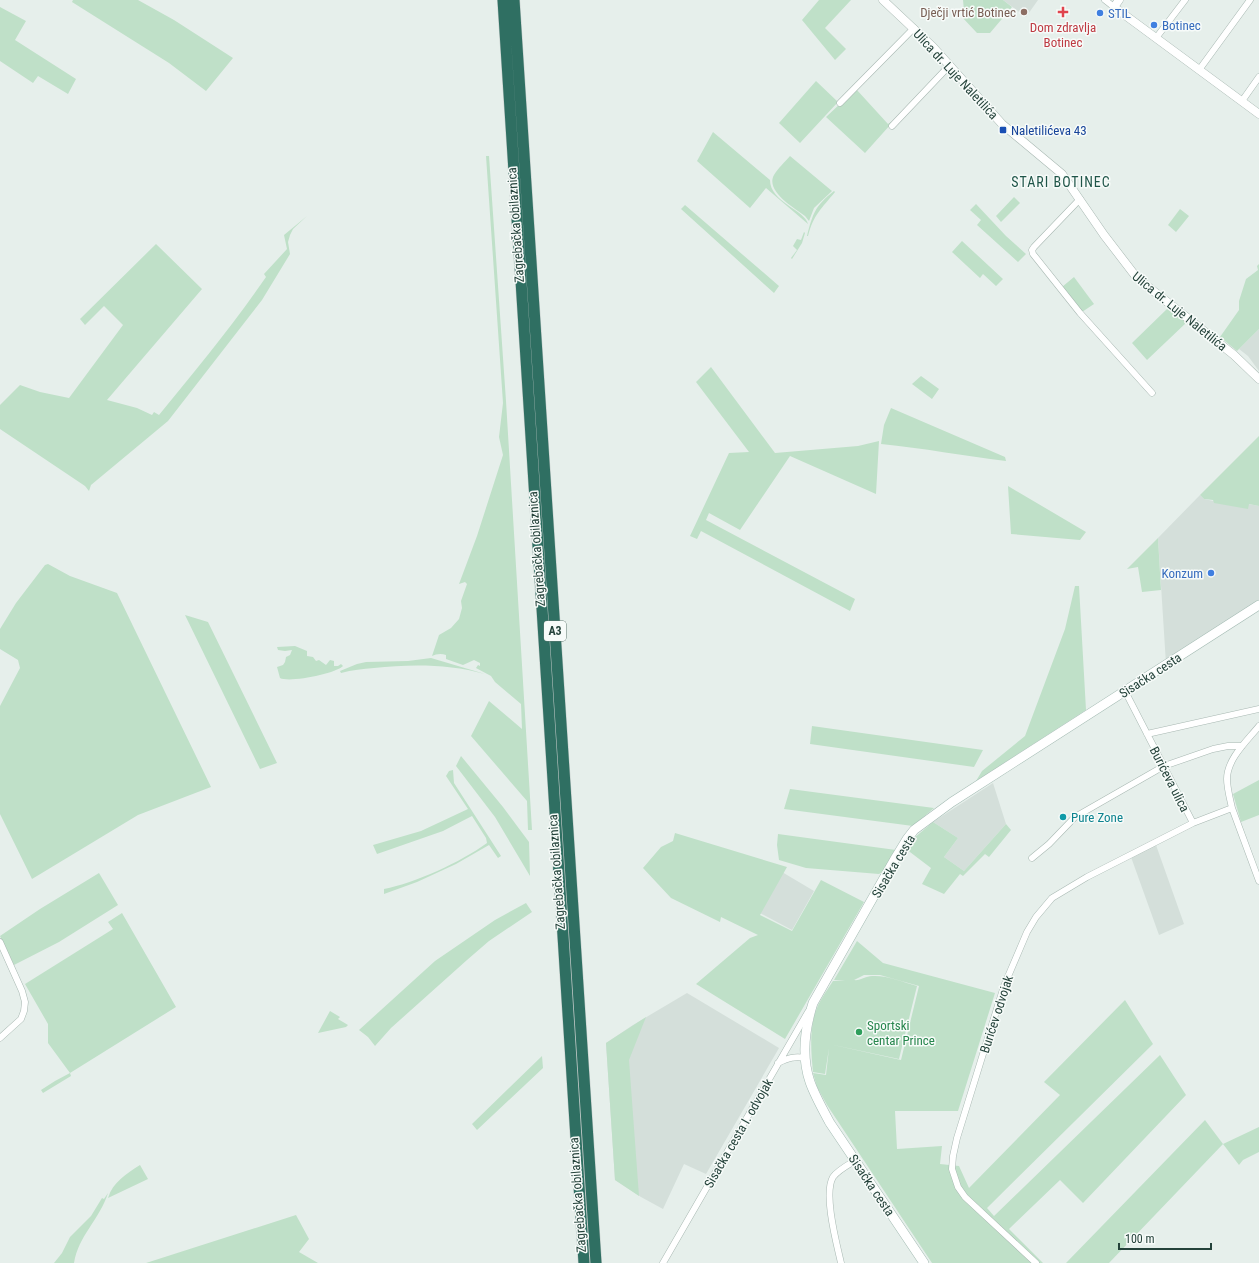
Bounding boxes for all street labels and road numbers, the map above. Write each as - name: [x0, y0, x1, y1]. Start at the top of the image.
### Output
- street label: Ulica dr. Luje Naletilića: [910, 26, 1001, 122]
- street label: Zagrebačka obilaznica: [504, 167, 527, 283]
- street label: Ulica dr. Luje Naletilića: [1129, 269, 1230, 354]
- street label: Zagrebačka obilaznica: [525, 491, 548, 607]
- road number: A3: [544, 621, 566, 641]
- street label: Sisačka cesta: [1116, 650, 1184, 701]
- street label: Burićeva ulica: [1147, 744, 1192, 814]
- street label: Zagrebačka obilaznica: [545, 814, 568, 930]
- street label: Sisačka cesta: [869, 832, 918, 901]
- street label: Burićev odvojak: [977, 973, 1016, 1055]
- street label: Sisačka cesta I. odvojak: [701, 1076, 776, 1191]
- street label: Zagrebačka obilaznica: [566, 1137, 589, 1253]
- street label: Sisačka cesta: [845, 1152, 898, 1219]

